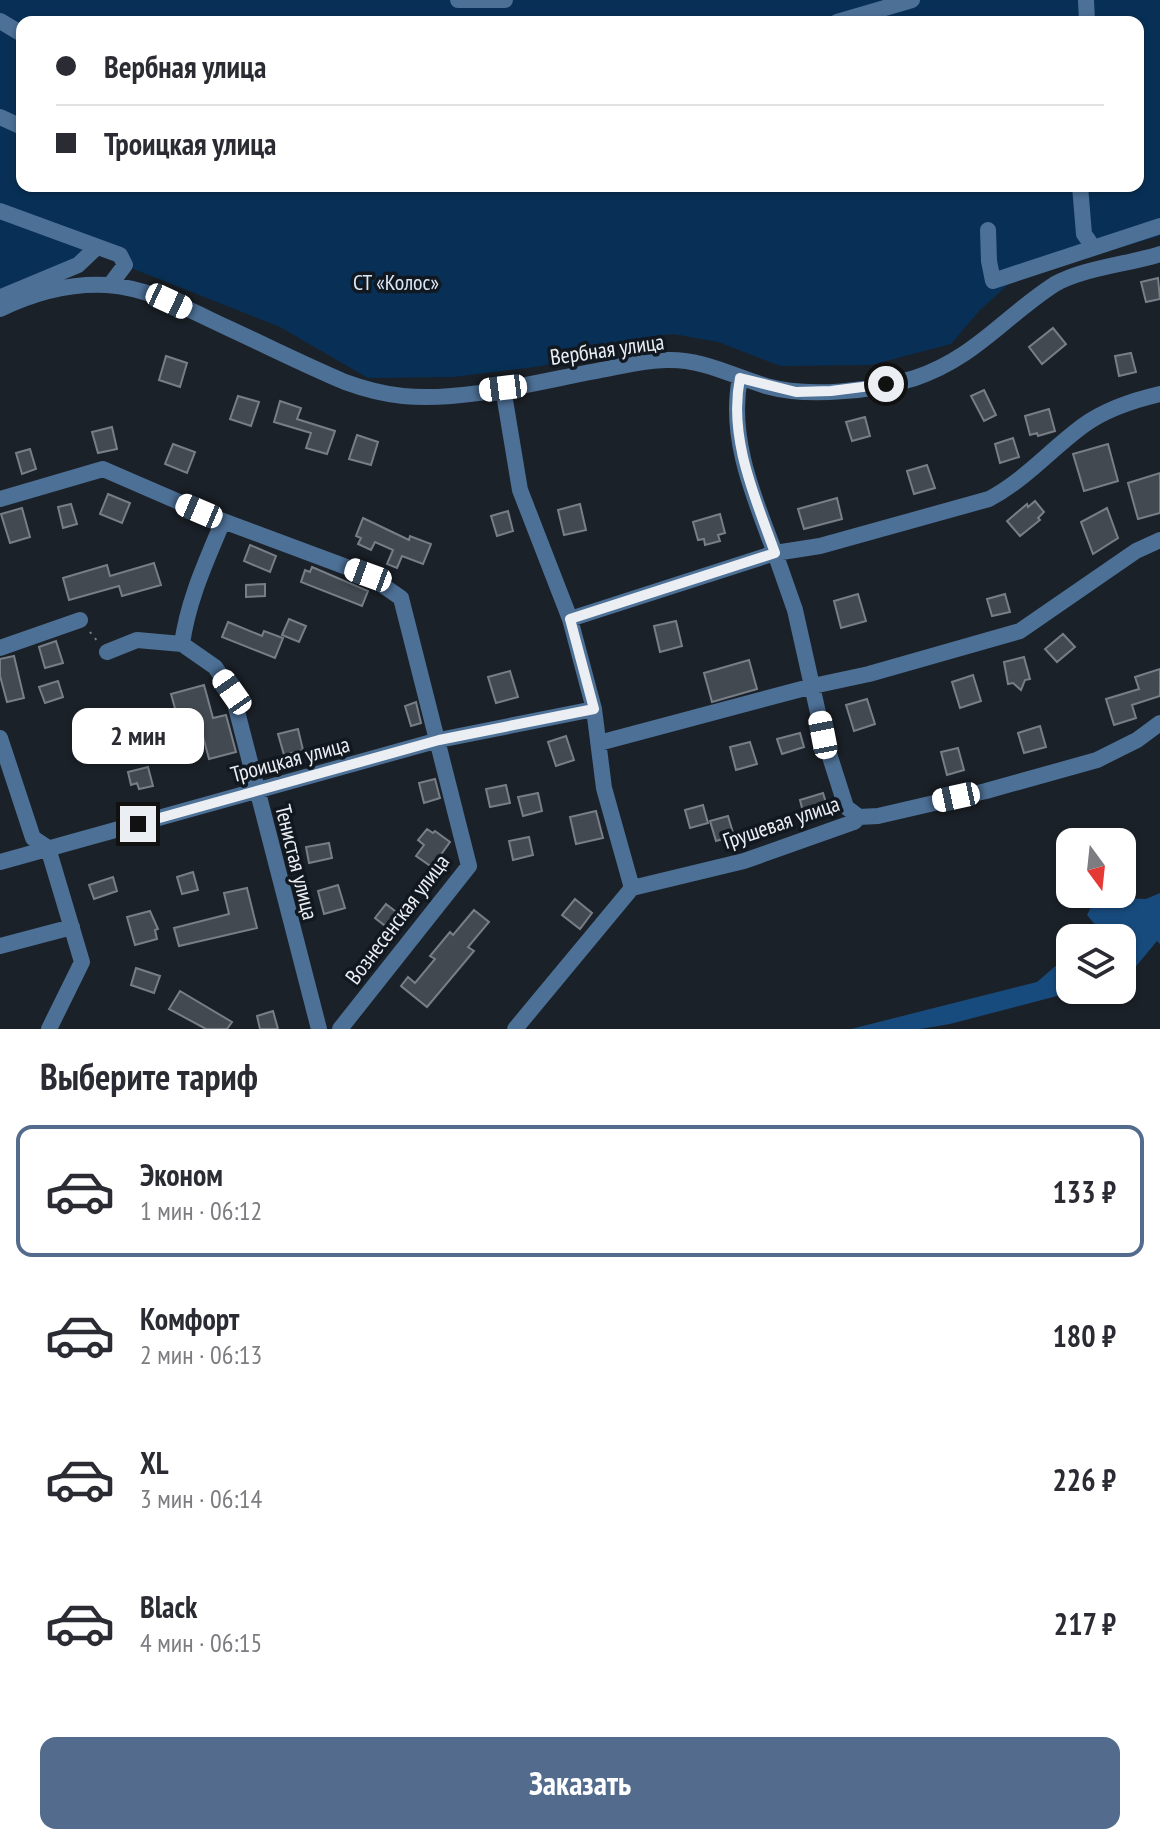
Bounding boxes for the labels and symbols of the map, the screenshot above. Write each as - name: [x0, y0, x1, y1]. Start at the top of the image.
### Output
- park label: СТ «Колос»: [353, 268, 439, 296]
- car: [142, 280, 196, 322]
- street label: Вербная улица: [548, 327, 666, 371]
- route start: [868, 366, 904, 402]
- car: [478, 373, 528, 403]
- car: [172, 491, 226, 531]
- car: [341, 556, 395, 594]
- car: [208, 665, 256, 719]
- callout: 2 мин: [72, 708, 204, 764]
- car: [807, 709, 839, 761]
- street label: Троицкая улица: [228, 730, 352, 788]
- car: [930, 780, 982, 814]
- street label: Грушевая улица: [719, 789, 843, 855]
- street label: Тенистая улица: [269, 802, 325, 922]
- route end: [120, 806, 156, 842]
- north arrow: [1056, 828, 1136, 908]
- street label: Вознесенская улица: [339, 848, 455, 990]

